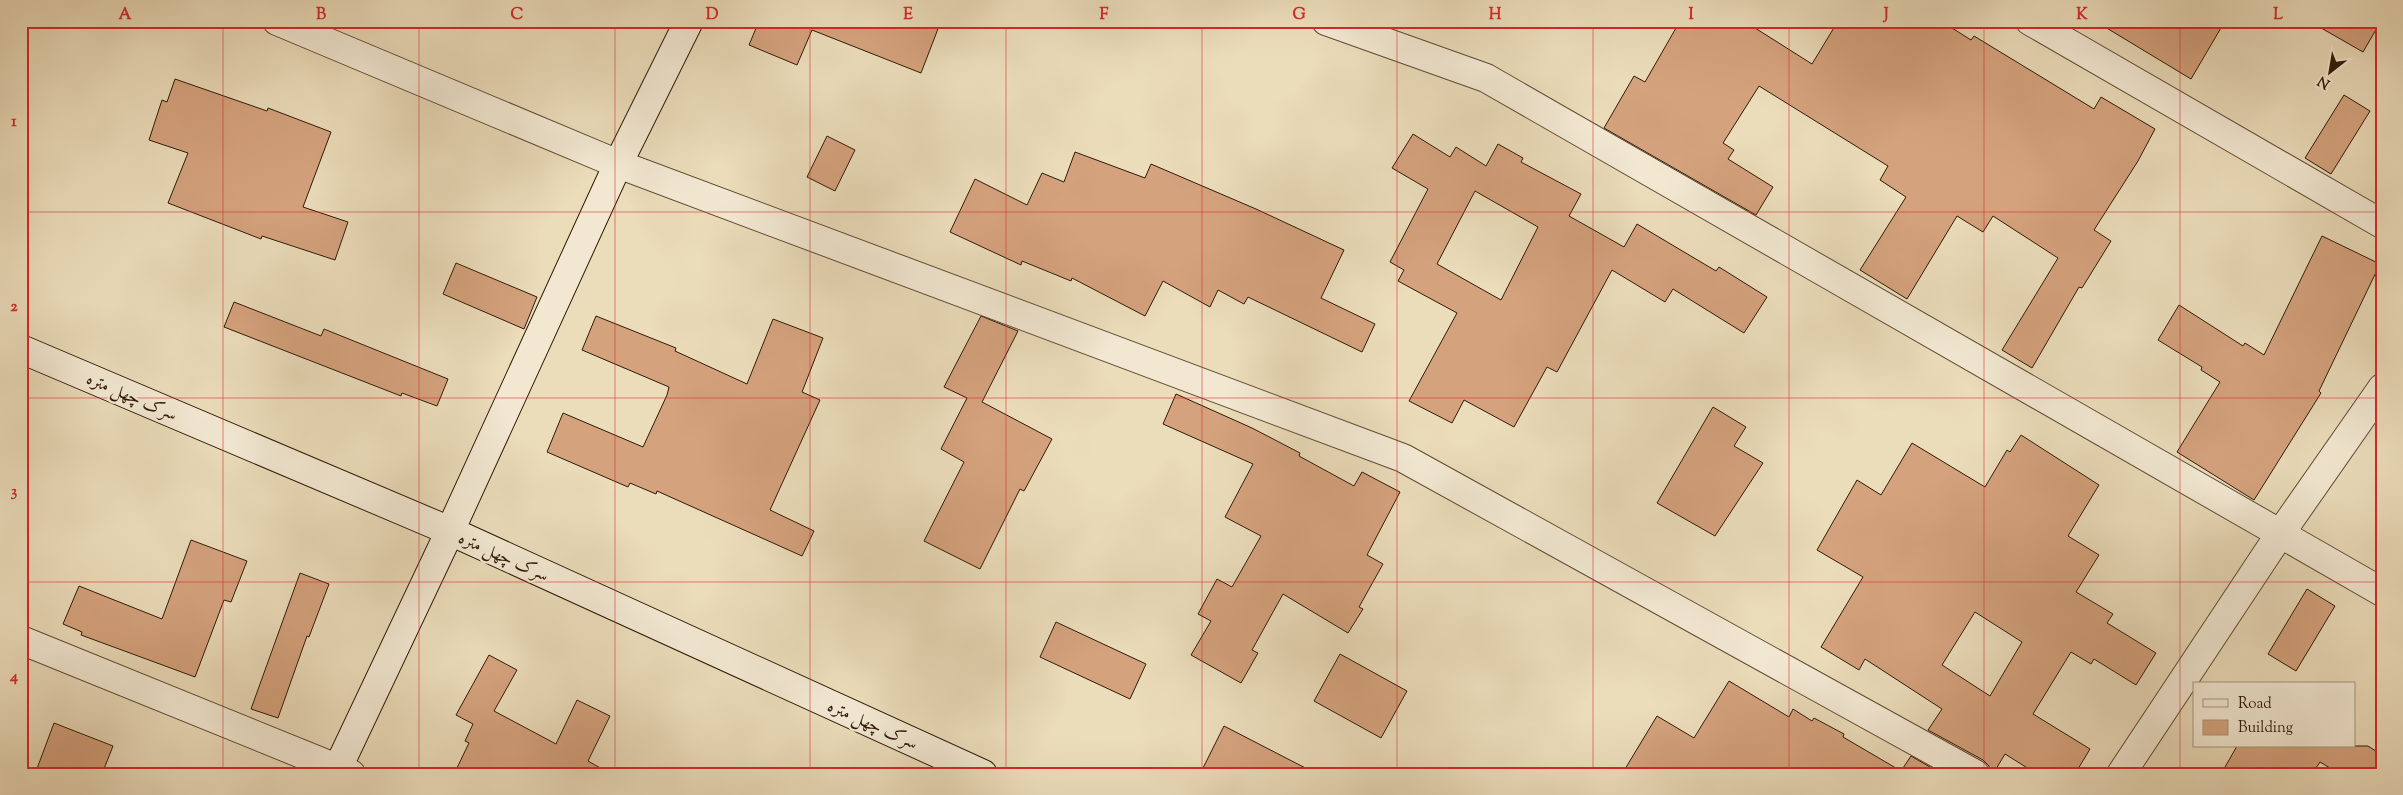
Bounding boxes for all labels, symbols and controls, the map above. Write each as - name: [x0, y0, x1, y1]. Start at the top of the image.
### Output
- text: A: [119, 4, 132, 27]
- text: B: [316, 4, 326, 27]
- text: C: [511, 4, 524, 27]
- text: D: [706, 4, 719, 27]
- text: E: [903, 4, 913, 27]
- text: F: [1100, 4, 1109, 27]
- text: G: [1292, 4, 1306, 27]
- text: H: [1489, 4, 1502, 27]
- text: I: [1688, 4, 1694, 27]
- text: J: [1882, 4, 1889, 27]
- text: K: [2076, 4, 2088, 27]
- text: L: [2273, 4, 2283, 27]
- north arrow: [2306, 48, 2356, 98]
- text: N: [2314, 70, 2334, 93]
- text: 1: [11, 111, 17, 134]
- text: 2: [10, 296, 18, 319]
- street label: سرک چهل متره: [82, 367, 181, 429]
- text: 3: [11, 481, 18, 504]
- street label: سرک چهل متره: [454, 526, 553, 589]
- text: 4: [9, 666, 18, 689]
- legend: [2193, 682, 2356, 748]
- street label: سرک چهل متره: [823, 694, 922, 757]
- text: Road: [2238, 694, 2272, 715]
- text: Building: [2238, 718, 2293, 739]

